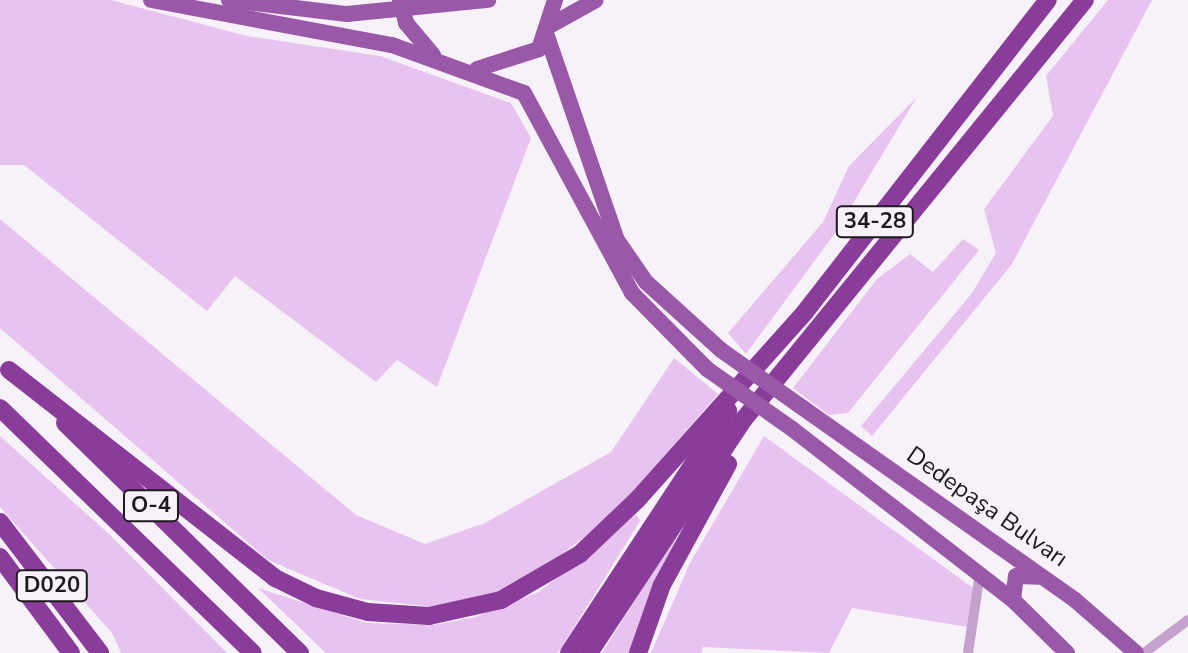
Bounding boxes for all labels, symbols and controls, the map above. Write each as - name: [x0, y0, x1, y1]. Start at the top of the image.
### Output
- road number: 34-28: [835, 204, 915, 240]
- street label: Dedepaşa Bulvarı: [901, 441, 1073, 573]
- road number: O-4: [121, 488, 181, 524]
- road number: D020: [14, 568, 90, 604]

